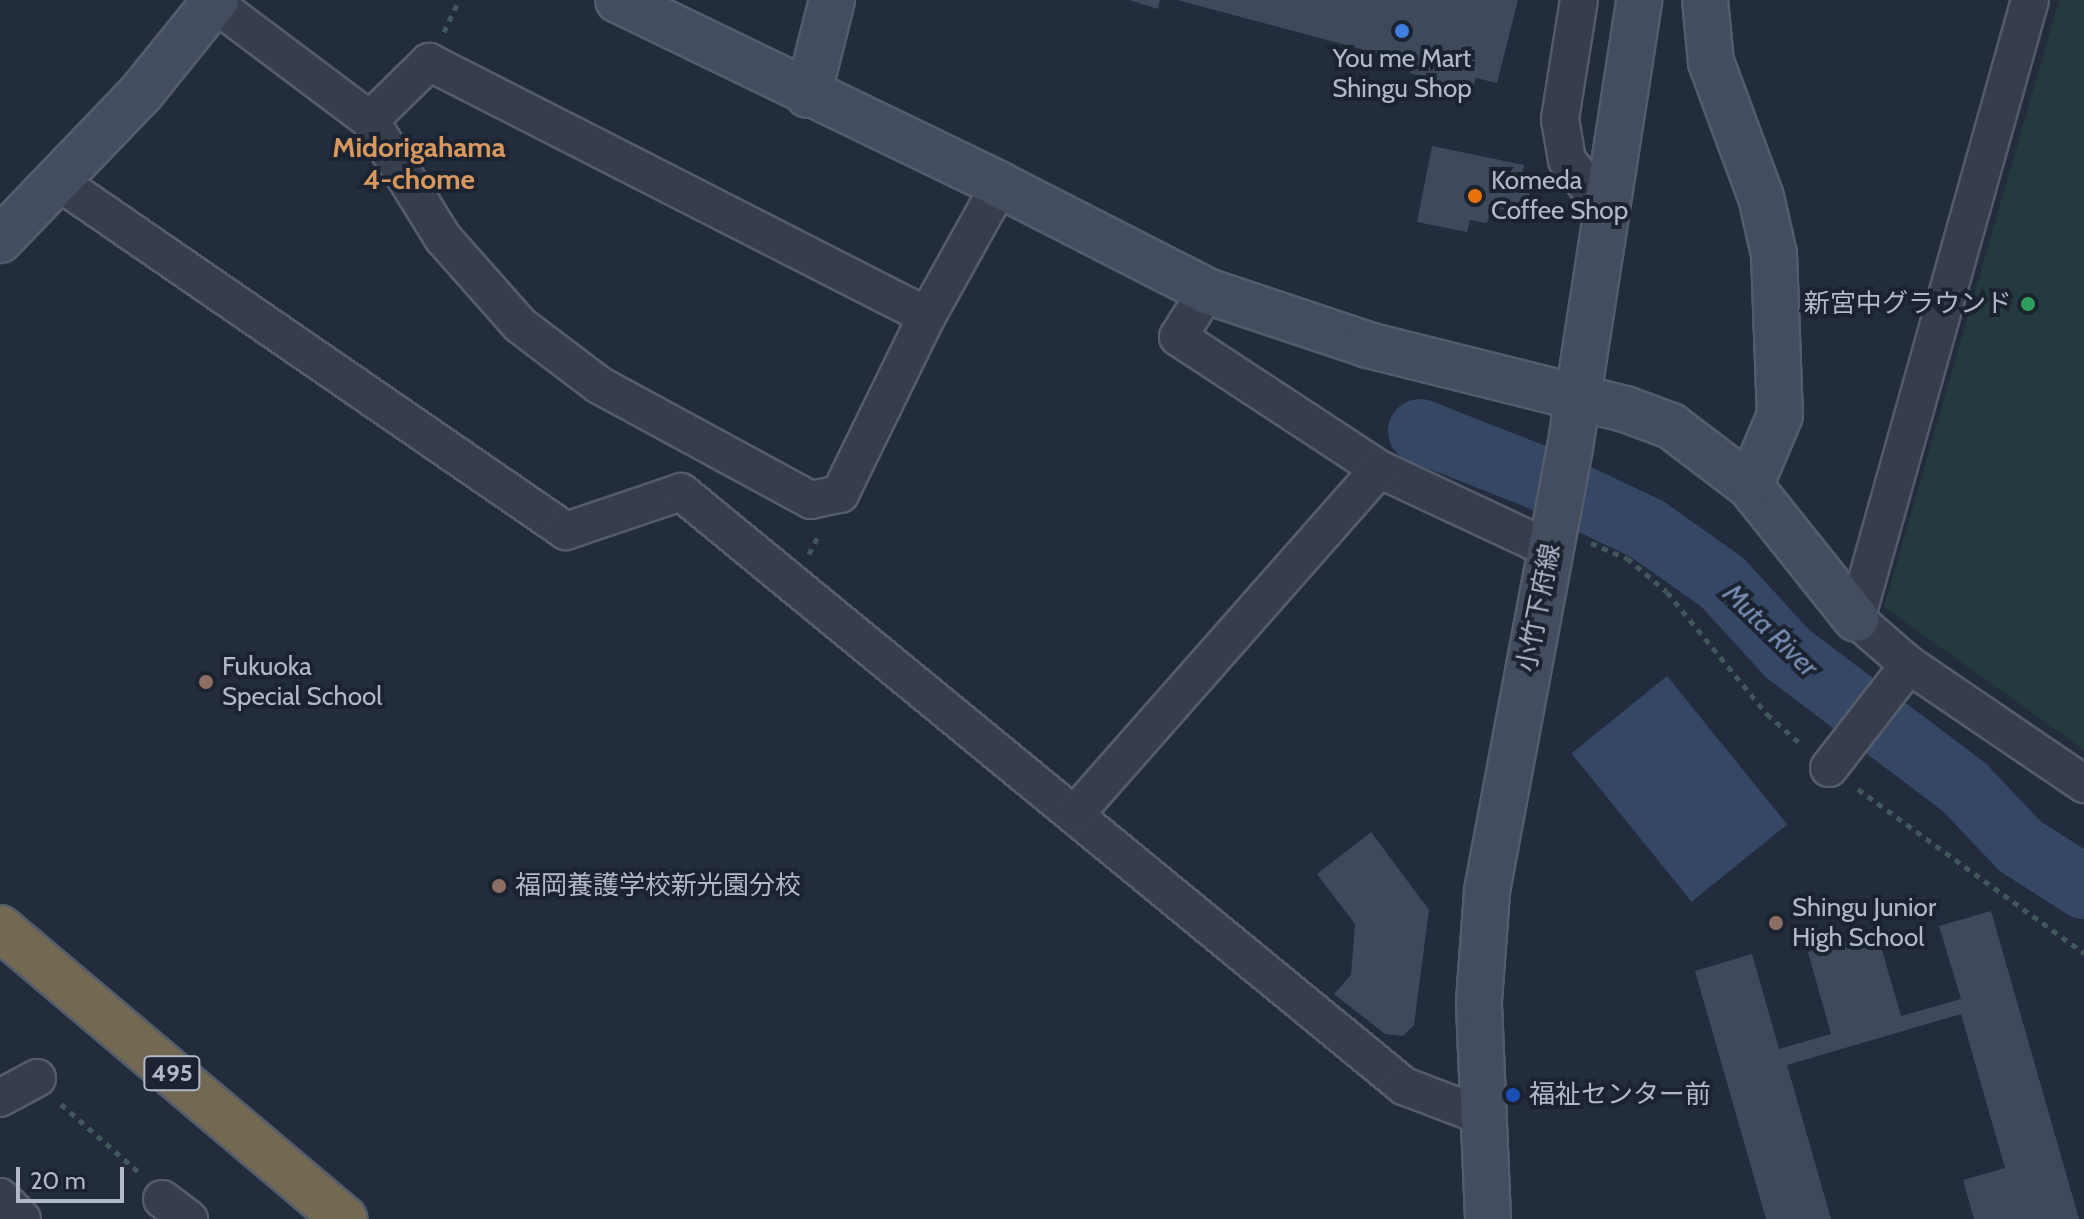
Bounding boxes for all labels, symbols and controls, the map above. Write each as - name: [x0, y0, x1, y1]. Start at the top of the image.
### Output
- marker: You me Mart Shingu Shop: [1393, 22, 1411, 40]
- place label: You me Mart Shingu Shop: [1332, 43, 1472, 104]
- district label: Midorigahama 4-chome: [332, 130, 506, 196]
- place label: Komeda Coffee Shop: [1491, 165, 1628, 226]
- marker: Komeda Coffee Shop: [1466, 187, 1484, 205]
- place label: 新宮中グラウンド: [1804, 288, 2012, 320]
- marker: 新宮中グラウンド: [2019, 295, 2037, 313]
- street label: 小竹下府線: [1511, 541, 1567, 675]
- water label: Muta River: [1716, 577, 1826, 683]
- place label: Fukuoka Special School: [222, 651, 382, 712]
- marker: Fukuoka Special School: [197, 673, 215, 691]
- place label: 福岡養護学校新光園分校: [515, 870, 801, 902]
- marker: 福岡養護学校新光園分校: [490, 877, 508, 895]
- place label: Shingu Junior High School: [1792, 892, 1936, 954]
- marker: Shingu Junior High School: [1767, 914, 1785, 932]
- road number: 495: [142, 1053, 202, 1093]
- place label: 福祉センター前: [1529, 1079, 1711, 1111]
- marker: 福祉センター前: [1504, 1086, 1522, 1104]
- scale bar: [20, 1151, 128, 1201]
- text: 20 m: [30, 1166, 86, 1195]

